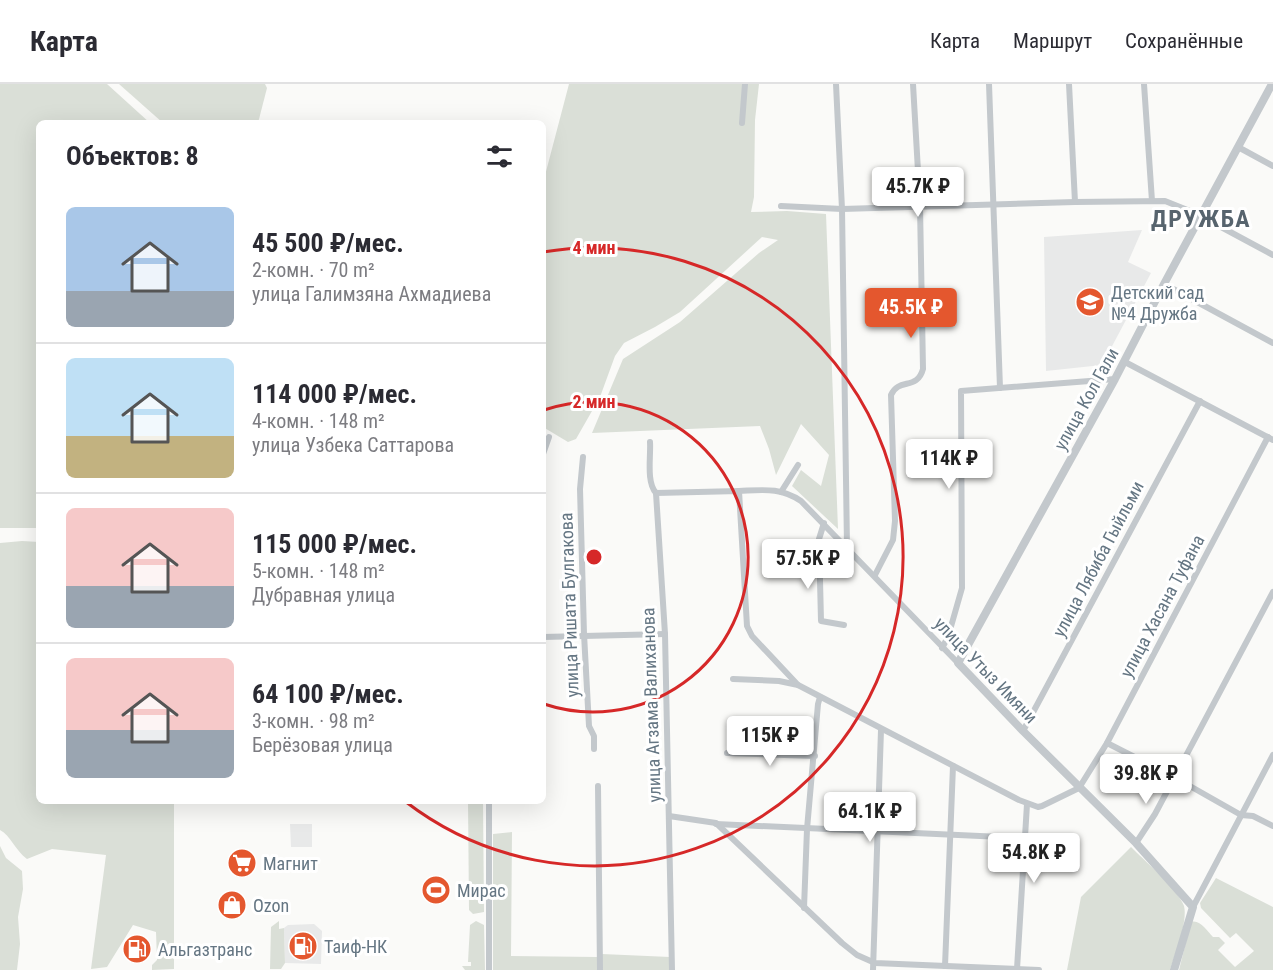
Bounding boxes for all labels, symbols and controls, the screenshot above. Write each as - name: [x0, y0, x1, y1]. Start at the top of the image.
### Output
- text: Карта: [30, 25, 98, 58]
- text: Карта: [930, 29, 980, 53]
- text: Маршрут: [1013, 29, 1092, 53]
- text: Сохранённые: [1125, 29, 1243, 53]
- icon: filters: [483, 140, 516, 173]
- text: Объектов: 8: [66, 141, 199, 171]
- pin: 45.7K ₽: [863, 167, 973, 218]
- text: 45.7K ₽: [886, 174, 950, 198]
- district label: ДРУЖБА: [1151, 205, 1251, 233]
- text: 45 500 ₽/мес.: [252, 228, 404, 258]
- icon: home: [114, 231, 186, 303]
- text: 4 мин: [572, 237, 616, 258]
- text: 2-комн. · 70 m²: [252, 258, 375, 282]
- text: улица Галимзяна Ахмадиева: [252, 282, 491, 306]
- place label: Детский сад №4 Дружба: [1111, 282, 1205, 324]
- school or university icon: Детский сад №4 Дружба: [1074, 286, 1106, 318]
- pin: 45.5K ₽: [856, 288, 966, 339]
- text: 45.5K ₽: [879, 295, 943, 319]
- street label: улица Кол Гали: [1049, 344, 1123, 454]
- text: 114 000 ₽/мес.: [252, 379, 417, 409]
- icon: home: [114, 382, 186, 454]
- text: 2 мин: [572, 391, 616, 412]
- text: 4-комн. · 148 m²: [252, 409, 385, 433]
- text: улица Узбека Саттарова: [252, 433, 454, 457]
- pin: 114K ₽: [900, 439, 998, 490]
- text: 114K ₽: [920, 446, 978, 470]
- street label: улица Лябиба Гыйльми: [1048, 478, 1148, 640]
- street label: улица Ришата Булгакова: [555, 512, 583, 698]
- text: 115 000 ₽/мес.: [252, 529, 417, 559]
- street label: улица Хасана Туфана: [1116, 531, 1208, 681]
- icon: home: [114, 532, 186, 604]
- pin: 57.5K ₽: [753, 539, 863, 590]
- text: 57.5K ₽: [776, 546, 840, 570]
- centre of rings: [584, 547, 604, 567]
- text: 5-комн. · 148 m²: [252, 559, 385, 583]
- text: Дубравная улица: [252, 583, 395, 607]
- street label: улица Агзама Валиханова: [637, 607, 665, 803]
- street label: улица Утыз Имяни: [930, 613, 1042, 727]
- text: 64 100 ₽/мес.: [252, 679, 404, 709]
- icon: home: [114, 682, 186, 754]
- text: 3-комн. · 98 m²: [252, 709, 375, 733]
- pin: 115K ₽: [721, 716, 819, 767]
- text: 115K ₽: [741, 723, 799, 747]
- text: Берёзовая улица: [252, 733, 393, 757]
- pin: 39.8K ₽: [1091, 754, 1201, 805]
- text: 39.8K ₽: [1114, 761, 1178, 785]
- pin: 64.1K ₽: [815, 792, 925, 843]
- text: 64.1K ₽: [838, 799, 902, 823]
- pin: 54.8K ₽: [979, 833, 1089, 884]
- text: 54.8K ₽: [1002, 840, 1066, 864]
- supermarket icon: Магнит: [226, 847, 258, 879]
- place label: Магнит: [263, 853, 318, 874]
- sports icon: Мирас: [420, 874, 452, 906]
- place label: Мирас: [457, 880, 506, 901]
- shop icon: Ozon: [216, 889, 248, 921]
- place label: Ozon: [253, 895, 289, 916]
- fuel station icon: Таиф-НК: [287, 930, 319, 962]
- fuel station icon: Альгазтранс: [121, 933, 153, 965]
- place label: Таиф-НК: [324, 936, 387, 957]
- place label: Альгазтранс: [158, 939, 252, 960]

